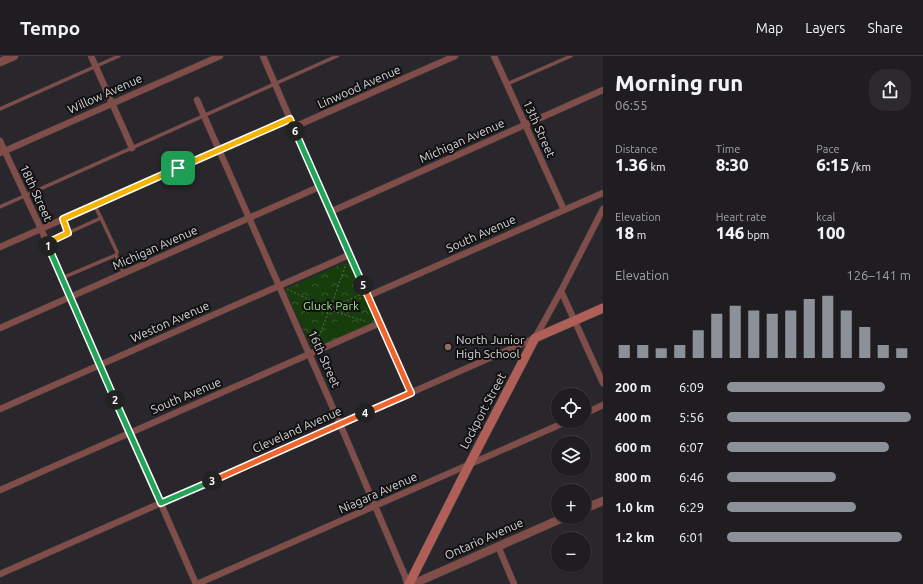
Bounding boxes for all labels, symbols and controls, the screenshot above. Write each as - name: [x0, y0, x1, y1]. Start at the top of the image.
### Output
- text: Tempo: [20, 17, 80, 39]
- text: Map: [756, 20, 783, 36]
- text: Layers: [805, 20, 845, 36]
- text: Share: [867, 20, 903, 36]
- street label: Linwood Avenue: [315, 62, 402, 111]
- button: share: [869, 69, 911, 111]
- text: Morning run: [615, 70, 743, 95]
- street label: Willow Avenue: [66, 71, 144, 116]
- street label: 13th Street: [521, 98, 558, 160]
- text: 06:55: [615, 98, 648, 112]
- street label: Michigan Avenue: [417, 116, 506, 165]
- pin: 6: [285, 121, 305, 141]
- text: 6: [292, 125, 298, 137]
- text: Distance: [615, 143, 658, 155]
- text: Time: [716, 143, 740, 155]
- text: Pace: [816, 143, 840, 155]
- pin: [161, 151, 195, 185]
- text: 1.36: [615, 155, 648, 174]
- text: 8:30: [716, 155, 749, 174]
- text: 6:15: [816, 155, 849, 174]
- icon: arrive: [167, 157, 189, 179]
- text: km: [648, 161, 666, 173]
- text: /km: [849, 161, 871, 173]
- street label: 18th Street: [18, 162, 55, 224]
- text: Elevation: [615, 211, 661, 223]
- text: Heart rate: [716, 211, 766, 223]
- text: kcal: [816, 211, 835, 223]
- street label: South Avenue: [444, 212, 518, 255]
- street label: Michigan Avenue: [110, 223, 199, 272]
- text: 18: [615, 223, 634, 242]
- text: 146: [716, 223, 744, 242]
- text: 100: [816, 223, 845, 242]
- text: m: [634, 229, 646, 241]
- text: bpm: [744, 229, 769, 241]
- pin: 1: [38, 236, 58, 256]
- text: 1: [45, 240, 51, 252]
- text: Elevation: [615, 268, 669, 282]
- text: 126–141 m: [846, 268, 911, 282]
- pin: 5: [353, 275, 373, 295]
- text: 5: [360, 279, 366, 291]
- street label: Weston Avenue: [129, 298, 211, 345]
- park label: Gluck Park: [303, 299, 359, 312]
- street label: 16th Street: [306, 328, 343, 390]
- place label: North Junior High School: [456, 333, 525, 360]
- marker: North Junior High School: [443, 342, 453, 352]
- street label: Lockport Street: [457, 370, 508, 451]
- street label: South Avenue: [149, 375, 223, 416]
- text: 200 m: [615, 380, 651, 394]
- text: 6:09: [679, 380, 704, 394]
- map controls: [551, 388, 591, 572]
- button: locate: [551, 388, 591, 428]
- pin: 2: [105, 390, 125, 410]
- text: 2: [112, 394, 118, 406]
- pin: 4: [355, 403, 375, 423]
- street label: Cleveland Avenue: [250, 404, 343, 455]
- text: 4: [362, 407, 368, 419]
- text: 400 m: [615, 410, 651, 424]
- text: 5:56: [679, 410, 704, 424]
- button: layers: [551, 436, 591, 476]
- text: 600 m: [615, 440, 651, 454]
- text: 6:07: [679, 440, 704, 454]
- street label: Niagara Avenue: [337, 469, 419, 516]
- text: 800 m: [615, 470, 651, 484]
- text: 6:46: [679, 470, 704, 484]
- pin: 3: [202, 471, 222, 491]
- text: 3: [209, 475, 215, 487]
- button: +: [551, 484, 591, 524]
- text: 1.0 km: [615, 500, 654, 514]
- text: 6:29: [679, 500, 704, 514]
- street label: Ontario Avenue: [442, 515, 525, 562]
- text: 1.2 km: [615, 530, 654, 544]
- text: 6:01: [679, 530, 704, 544]
- button: −: [551, 532, 591, 572]

